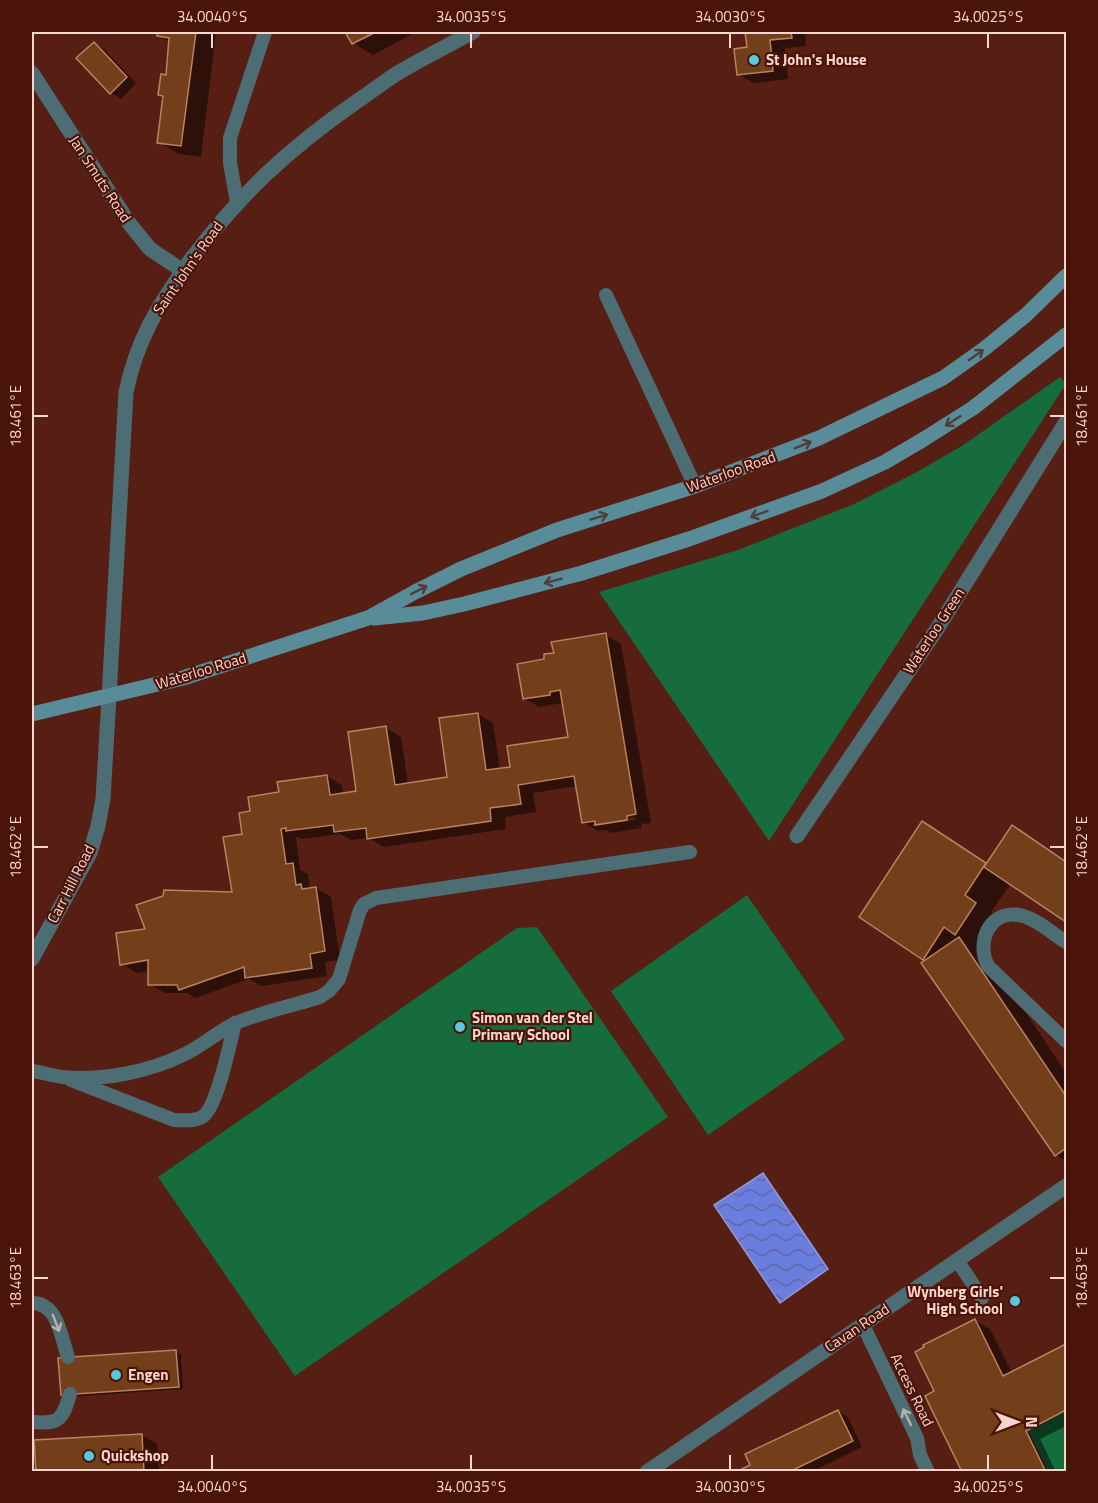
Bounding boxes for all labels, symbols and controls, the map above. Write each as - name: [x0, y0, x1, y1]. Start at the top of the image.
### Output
- text: 34.0040°S: [177, 5, 247, 28]
- text: 34.0035°S: [436, 5, 506, 28]
- text: 34.0030°S: [695, 5, 765, 28]
- text: 34.0025°S: [953, 5, 1023, 28]
- place label: St John's House: [766, 48, 867, 71]
- marker: St John's House: [747, 53, 761, 67]
- street label: Jan Smuts Road: [64, 131, 137, 227]
- street label: Saint John's Road: [147, 216, 228, 319]
- one-way arrow: [967, 349, 983, 361]
- text: 18.461°E: [4, 385, 27, 447]
- text: 18.461°E: [1070, 385, 1093, 447]
- one-way arrow: [945, 415, 962, 427]
- one-way arrow: [793, 438, 812, 449]
- street label: Waterloo Road: [683, 445, 779, 498]
- one-way arrow: [750, 509, 768, 520]
- one-way arrow: [589, 511, 608, 522]
- one-way arrow: [544, 575, 563, 587]
- street label: Waterloo Green: [897, 583, 970, 678]
- one-way arrow: [410, 584, 427, 596]
- street label: Waterloo Road: [153, 646, 249, 695]
- text: 18.462°E: [4, 816, 27, 878]
- text: 18.462°E: [1070, 816, 1093, 878]
- street label: Carr Hill Road: [41, 840, 100, 927]
- place label: Simon van der Stel Primary School: [472, 1006, 593, 1046]
- marker: Simon van der Stel Primary School: [453, 1020, 467, 1034]
- text: 18.463°E: [4, 1247, 27, 1309]
- text: 18.463°E: [1070, 1247, 1093, 1309]
- place label: Wynberg Girls' High School: [907, 1280, 1003, 1320]
- marker: Wynberg Girls' High School: [1008, 1294, 1022, 1308]
- street label: Cavan Road: [820, 1297, 894, 1358]
- one-way arrow: [51, 1314, 62, 1332]
- street label: Access Road: [885, 1349, 940, 1430]
- place label: Engen: [128, 1363, 169, 1386]
- marker: Engen: [109, 1368, 123, 1382]
- north arrow: [987, 1392, 1047, 1452]
- one-way arrow: [901, 1409, 913, 1427]
- text: N: [1020, 1416, 1044, 1428]
- place label: Quickshop: [101, 1444, 169, 1467]
- marker: Quickshop: [82, 1449, 96, 1463]
- text: 34.0040°S: [177, 1475, 247, 1498]
- text: 34.0035°S: [436, 1475, 506, 1498]
- text: 34.0030°S: [695, 1475, 765, 1498]
- text: 34.0025°S: [953, 1475, 1023, 1498]

